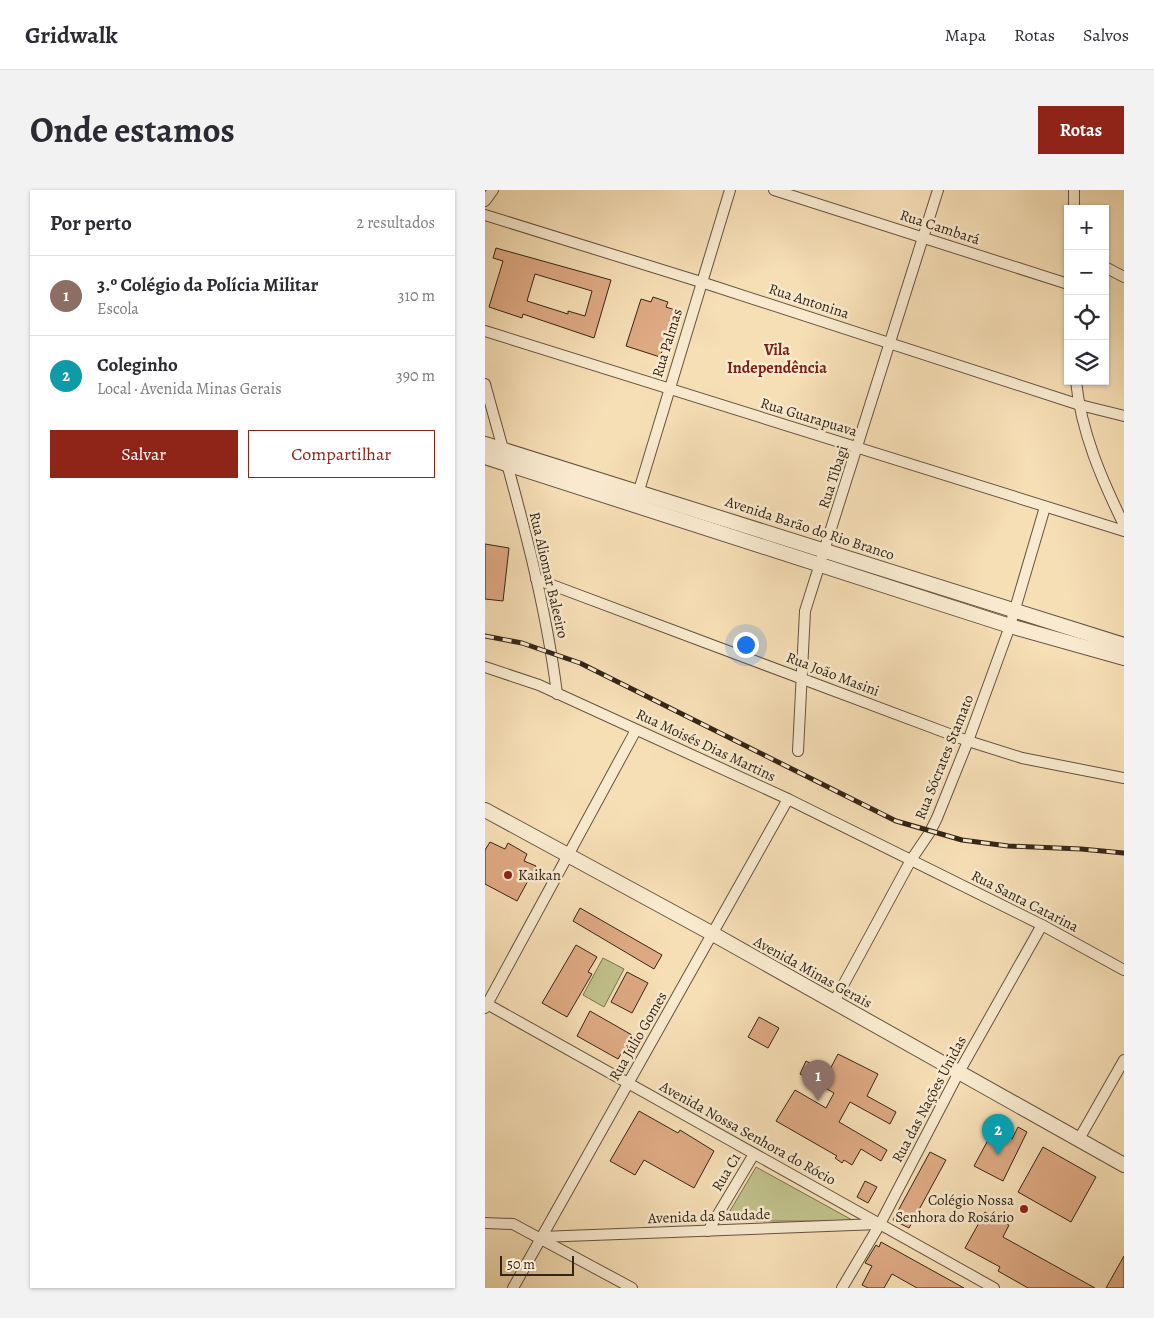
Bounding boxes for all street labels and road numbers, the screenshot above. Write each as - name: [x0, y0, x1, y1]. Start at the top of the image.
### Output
- street label: Rua Cambará: [898, 205, 982, 249]
- street label: Rua Antonina: [766, 279, 852, 323]
- street label: Rua Palmas: [647, 306, 687, 380]
- street label: Rua Guarapuava: [758, 393, 860, 441]
- street label: Rua Tibagi: [813, 443, 853, 511]
- street label: Avenida Barão do Rio Branco: [722, 491, 897, 565]
- street label: Rua Aliomar Baleeiro: [525, 510, 573, 640]
- street label: Rua João Masini: [784, 647, 882, 701]
- street label: Rua Sócrates Stamato: [910, 691, 978, 823]
- street label: Rua Moisés Dias Martins: [633, 704, 779, 786]
- street label: Rua Santa Catarina: [968, 865, 1082, 937]
- street label: Avenida Minas Gerais: [749, 931, 876, 1013]
- street label: Rua Júlio Gomes: [604, 988, 672, 1084]
- street label: Rua das Nações Unidas: [887, 1032, 971, 1166]
- street label: Avenida Nossa Senhora do Rócio: [656, 1076, 840, 1190]
- street label: Rua C1: [707, 1149, 745, 1195]
- street label: Avenida da Saudade: [646, 1204, 771, 1228]

